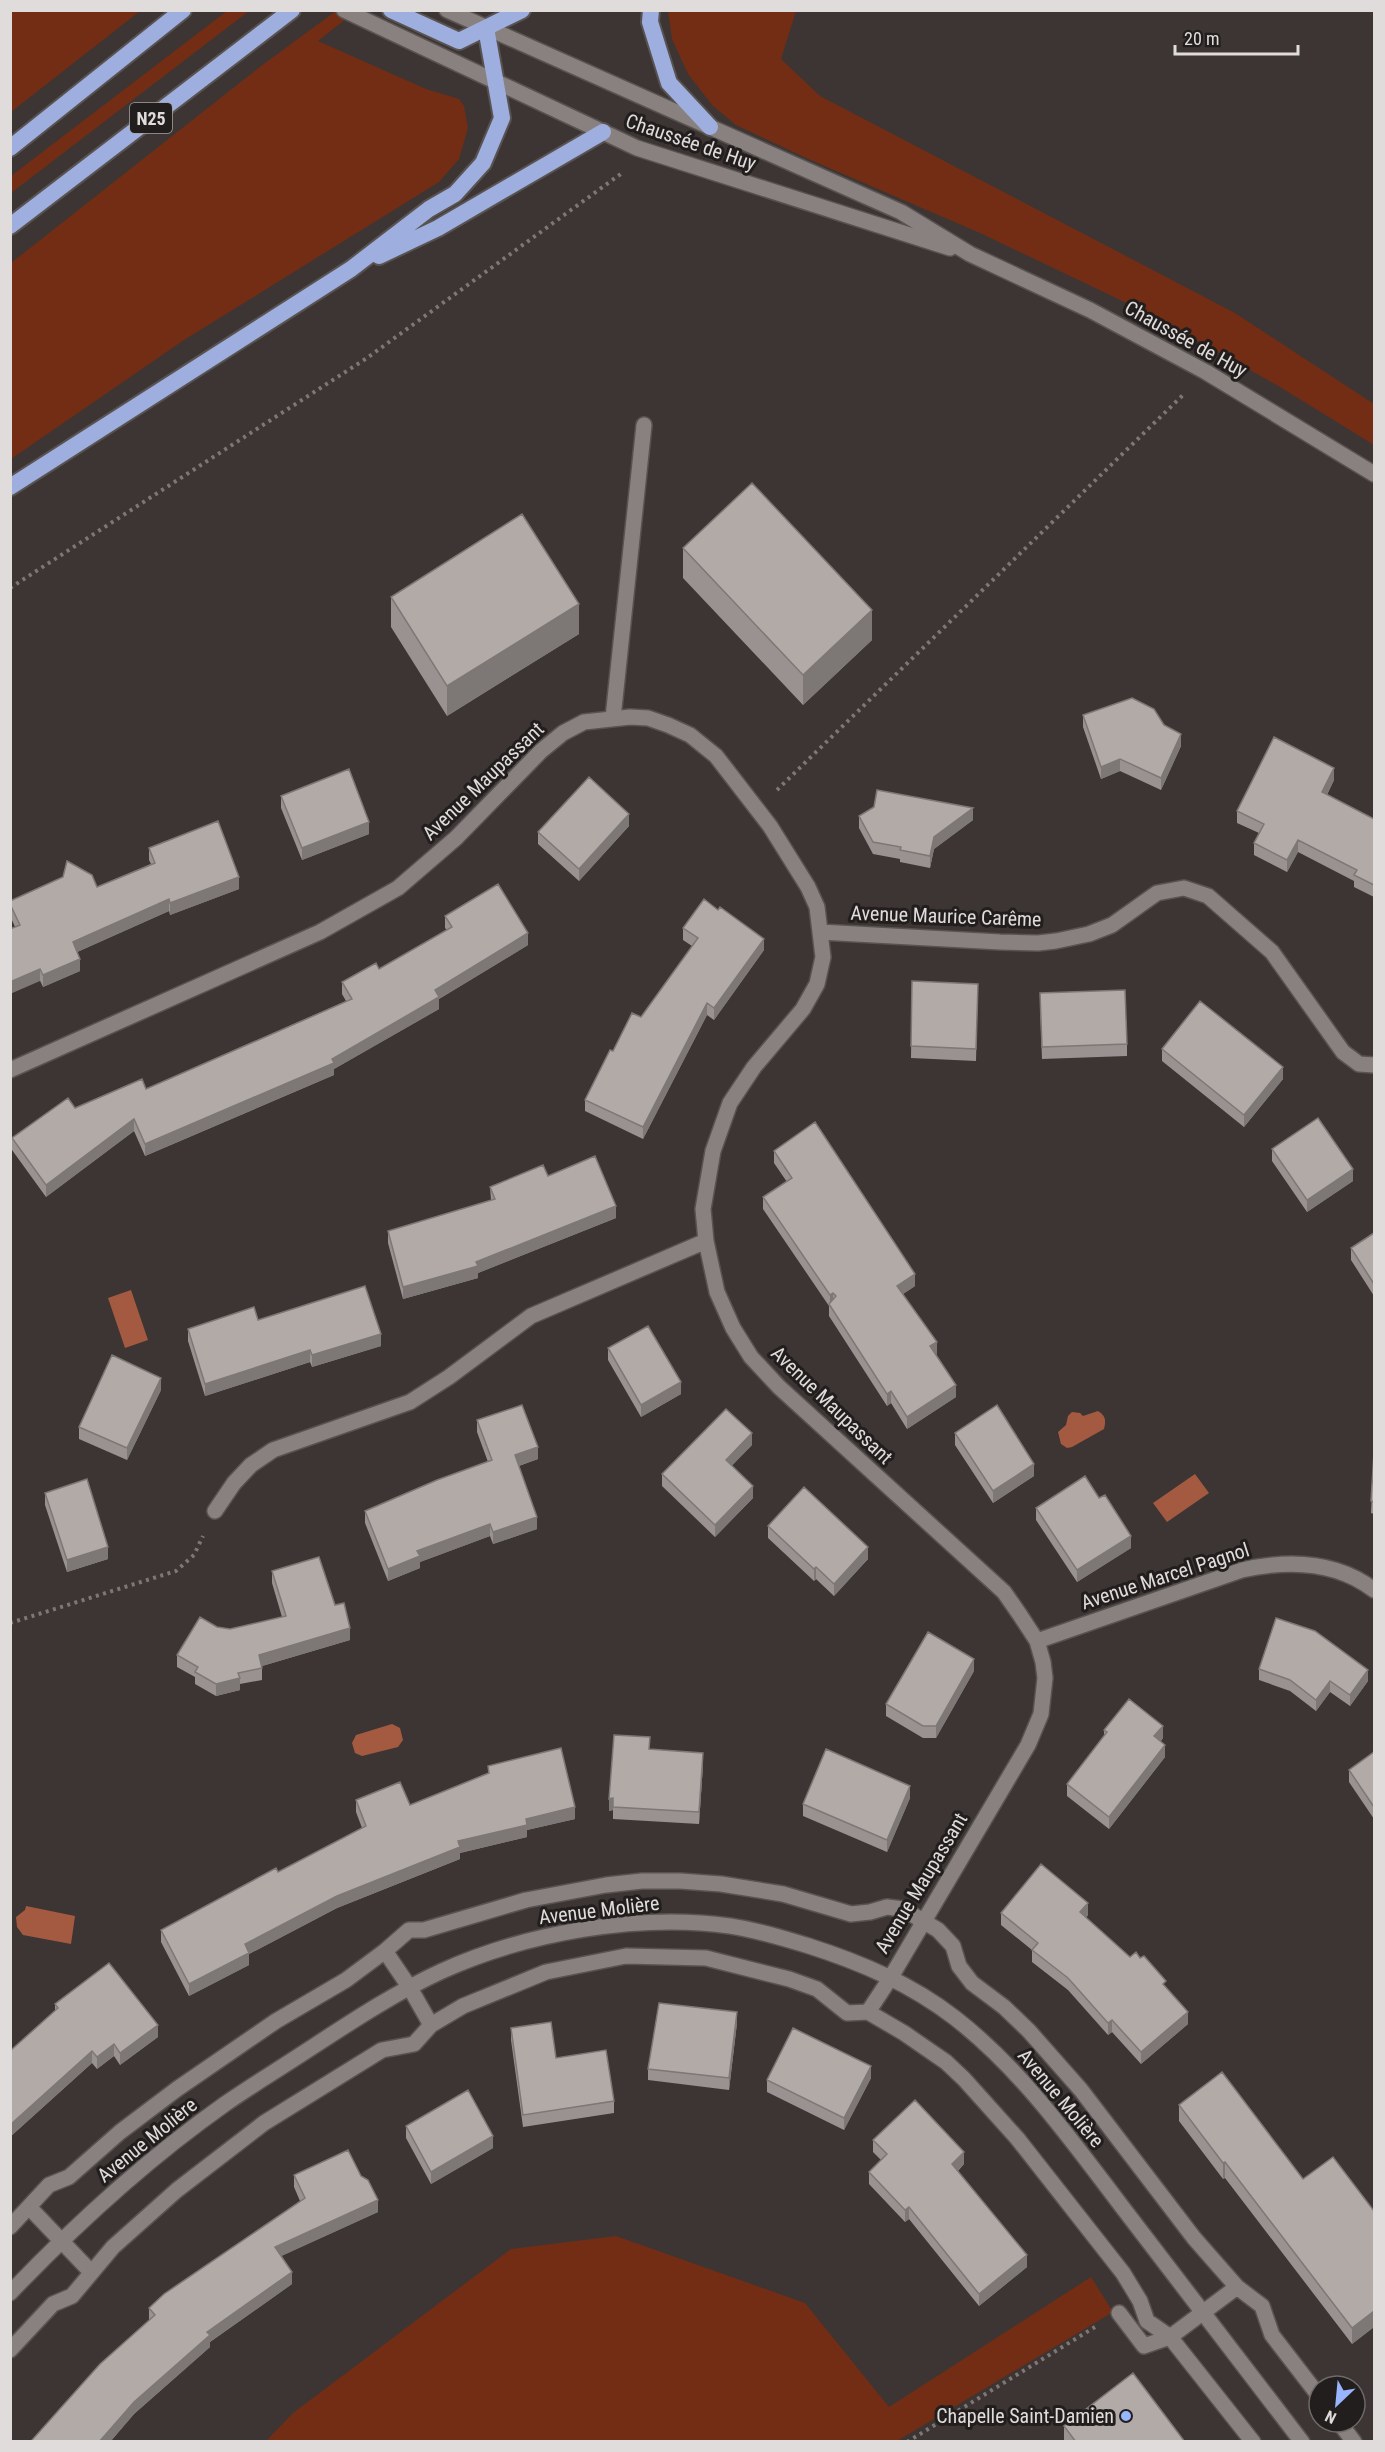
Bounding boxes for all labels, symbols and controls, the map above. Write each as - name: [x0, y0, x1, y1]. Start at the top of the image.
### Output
- scale bar: [1175, 18, 1298, 56]
- text: 20 m: [1184, 28, 1219, 49]
- road number: N25: [130, 103, 172, 133]
- street label: Chaussée de Huy: [623, 108, 759, 176]
- street label: Chaussée de Huy: [1121, 296, 1251, 382]
- street label: Avenue Maupassant: [417, 717, 549, 845]
- street label: Avenue Maurice Carême: [850, 901, 1042, 931]
- street label: Avenue Maupassant: [766, 1341, 898, 1469]
- street label: Avenue Marcel Pagnol: [1078, 1538, 1252, 1614]
- street label: Avenue Maupassant: [870, 1808, 972, 1957]
- street label: Avenue Molière: [537, 1891, 661, 1929]
- street label: Avenue Molière: [1013, 2044, 1109, 2152]
- street label: Avenue Molière: [92, 2093, 202, 2187]
- north arrow: [1307, 2374, 1367, 2434]
- place label: Chapelle Saint-Damien: [936, 2404, 1114, 2428]
- text: N: [1322, 2406, 1339, 2428]
- marker: Chapelle Saint-Damien: [1119, 2409, 1133, 2423]

